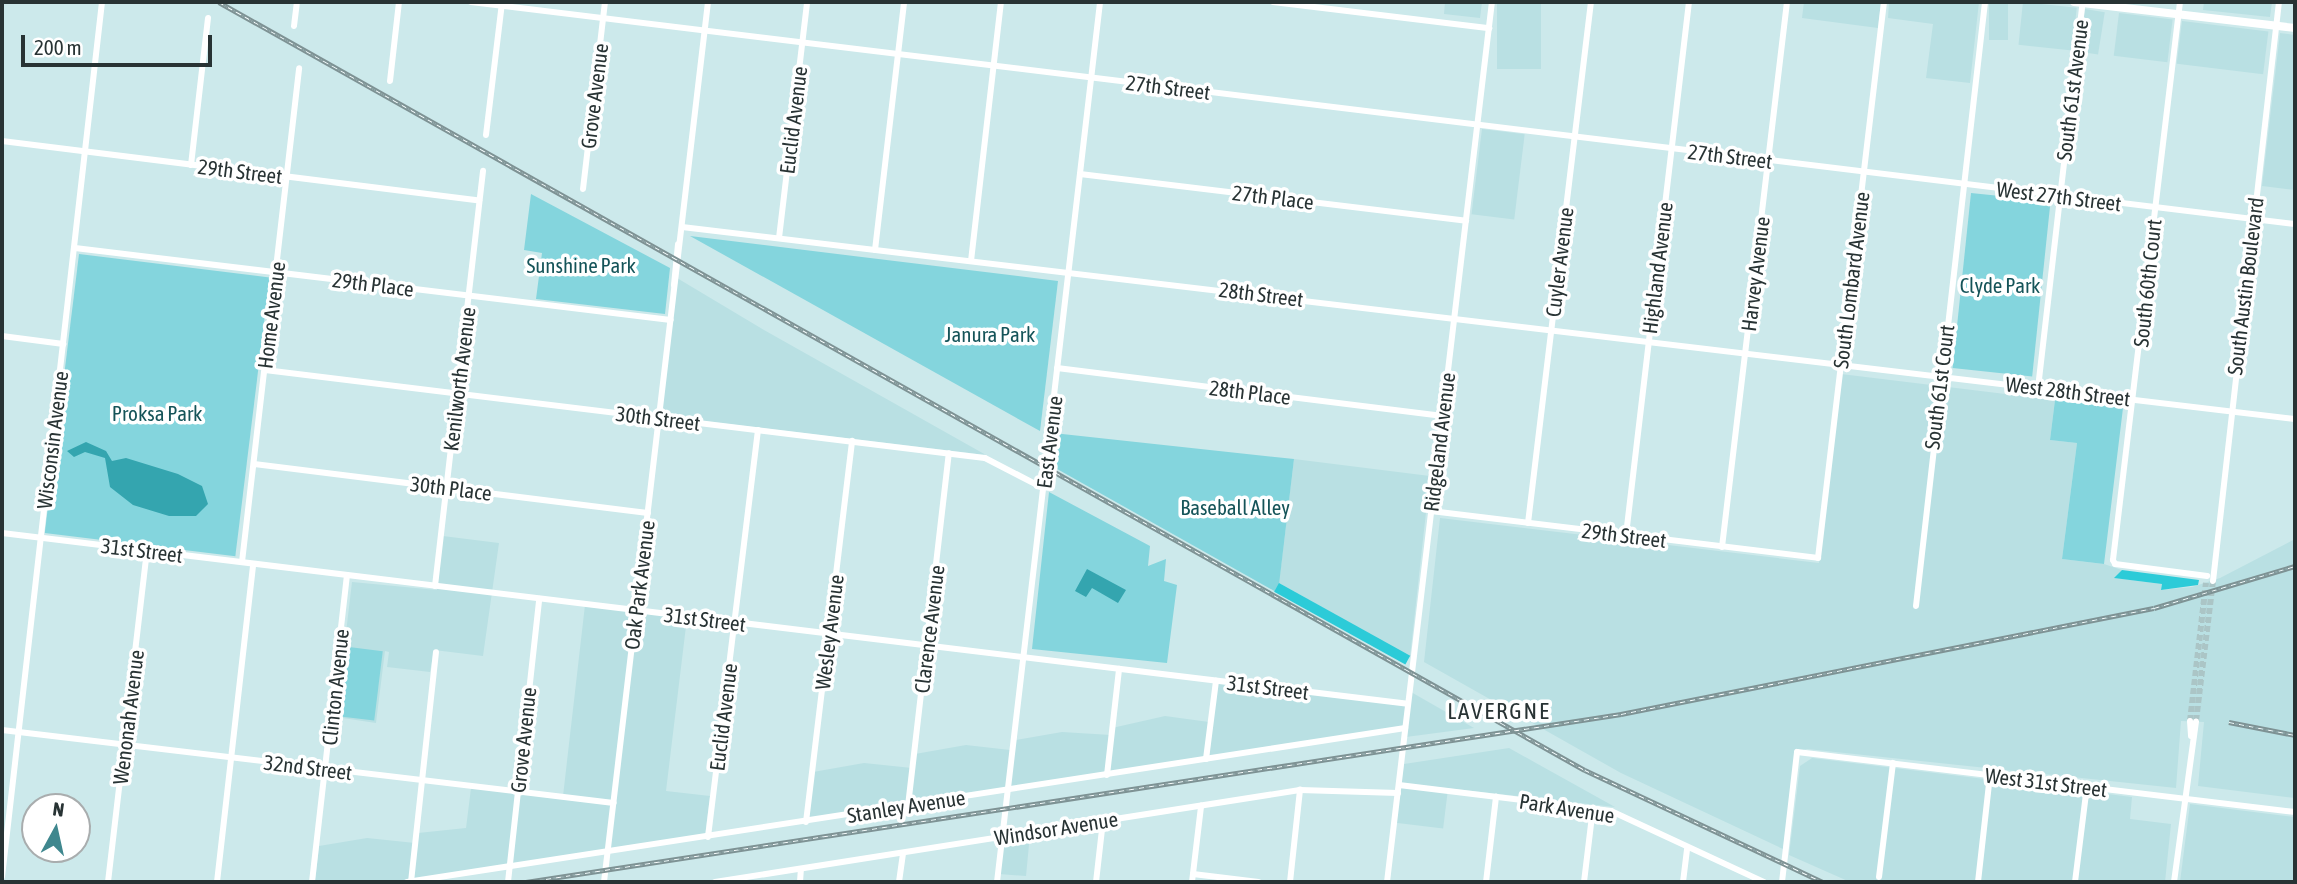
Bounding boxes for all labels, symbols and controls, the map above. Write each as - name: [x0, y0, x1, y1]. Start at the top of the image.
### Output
- street label: South 61st Avenue: [2051, 18, 2093, 162]
- scale bar: [24, 21, 215, 65]
- text: 200 m: [34, 35, 82, 59]
- street label: Grove Avenue: [575, 42, 613, 150]
- street label: Euclid Avenue: [774, 65, 812, 175]
- street label: 27th Street: [1124, 69, 1212, 105]
- street label: 27th Street: [1686, 138, 1774, 174]
- street label: 29th Street: [196, 153, 284, 189]
- street label: West 27th Street: [1995, 176, 2123, 216]
- street label: 27th Place: [1231, 180, 1315, 214]
- street label: South Lombard Avenue: [1828, 190, 1874, 370]
- street label: South Austin Boulevard: [2222, 196, 2268, 376]
- street label: Highland Avenue: [1636, 201, 1678, 335]
- street label: Cuyler Avenue: [1540, 206, 1578, 318]
- street label: Harvey Avenue: [1735, 215, 1775, 333]
- street label: South 60th Court: [2128, 218, 2166, 348]
- park label: Sunshine Park: [526, 252, 636, 278]
- street label: Home Avenue: [252, 260, 290, 370]
- street label: 29th Place: [331, 267, 415, 301]
- park label: Clyde Park: [1960, 272, 2040, 298]
- street label: 28th Street: [1217, 276, 1305, 312]
- street label: Kenilworth Avenue: [438, 305, 480, 453]
- park label: Janura Park: [945, 321, 1035, 347]
- street label: South 61st Court: [1919, 323, 1959, 451]
- street label: Wisconsin Avenue: [31, 370, 73, 510]
- street label: Ridgeland Avenue: [1418, 371, 1460, 513]
- street label: West 28th Street: [2004, 371, 2132, 411]
- street label: 28th Place: [1208, 375, 1292, 409]
- street label: East Avenue: [1031, 394, 1067, 490]
- park label: Proksa Park: [112, 400, 202, 426]
- street label: 30th Street: [614, 400, 702, 436]
- street label: 30th Place: [409, 471, 493, 505]
- park label: Baseball Alley: [1180, 494, 1290, 520]
- street label: 29th Street: [1580, 517, 1668, 553]
- street label: Oak Park Avenue: [619, 519, 659, 651]
- street label: 31st Street: [100, 532, 184, 568]
- street label: Clarence Avenue: [909, 563, 949, 695]
- street label: Wesley Avenue: [809, 573, 849, 691]
- street label: 31st Street: [663, 601, 747, 637]
- street label: Clinton Avenue: [316, 628, 354, 746]
- street label: Wenonah Avenue: [107, 648, 149, 786]
- street label: Euclid Avenue: [704, 662, 742, 772]
- street label: 31st Street: [1226, 669, 1310, 705]
- street label: Grove Avenue: [505, 686, 541, 794]
- district label: LAVERGNE: [1448, 697, 1550, 725]
- street label: 32nd Street: [262, 749, 354, 785]
- street label: West 31st Street: [1984, 762, 2108, 802]
- street label: Stanley Avenue: [845, 784, 967, 828]
- street label: Park Avenue: [1518, 788, 1616, 828]
- north arrow: [21, 793, 91, 863]
- text: N: [52, 798, 66, 821]
- street label: Windsor Avenue: [992, 806, 1120, 850]

